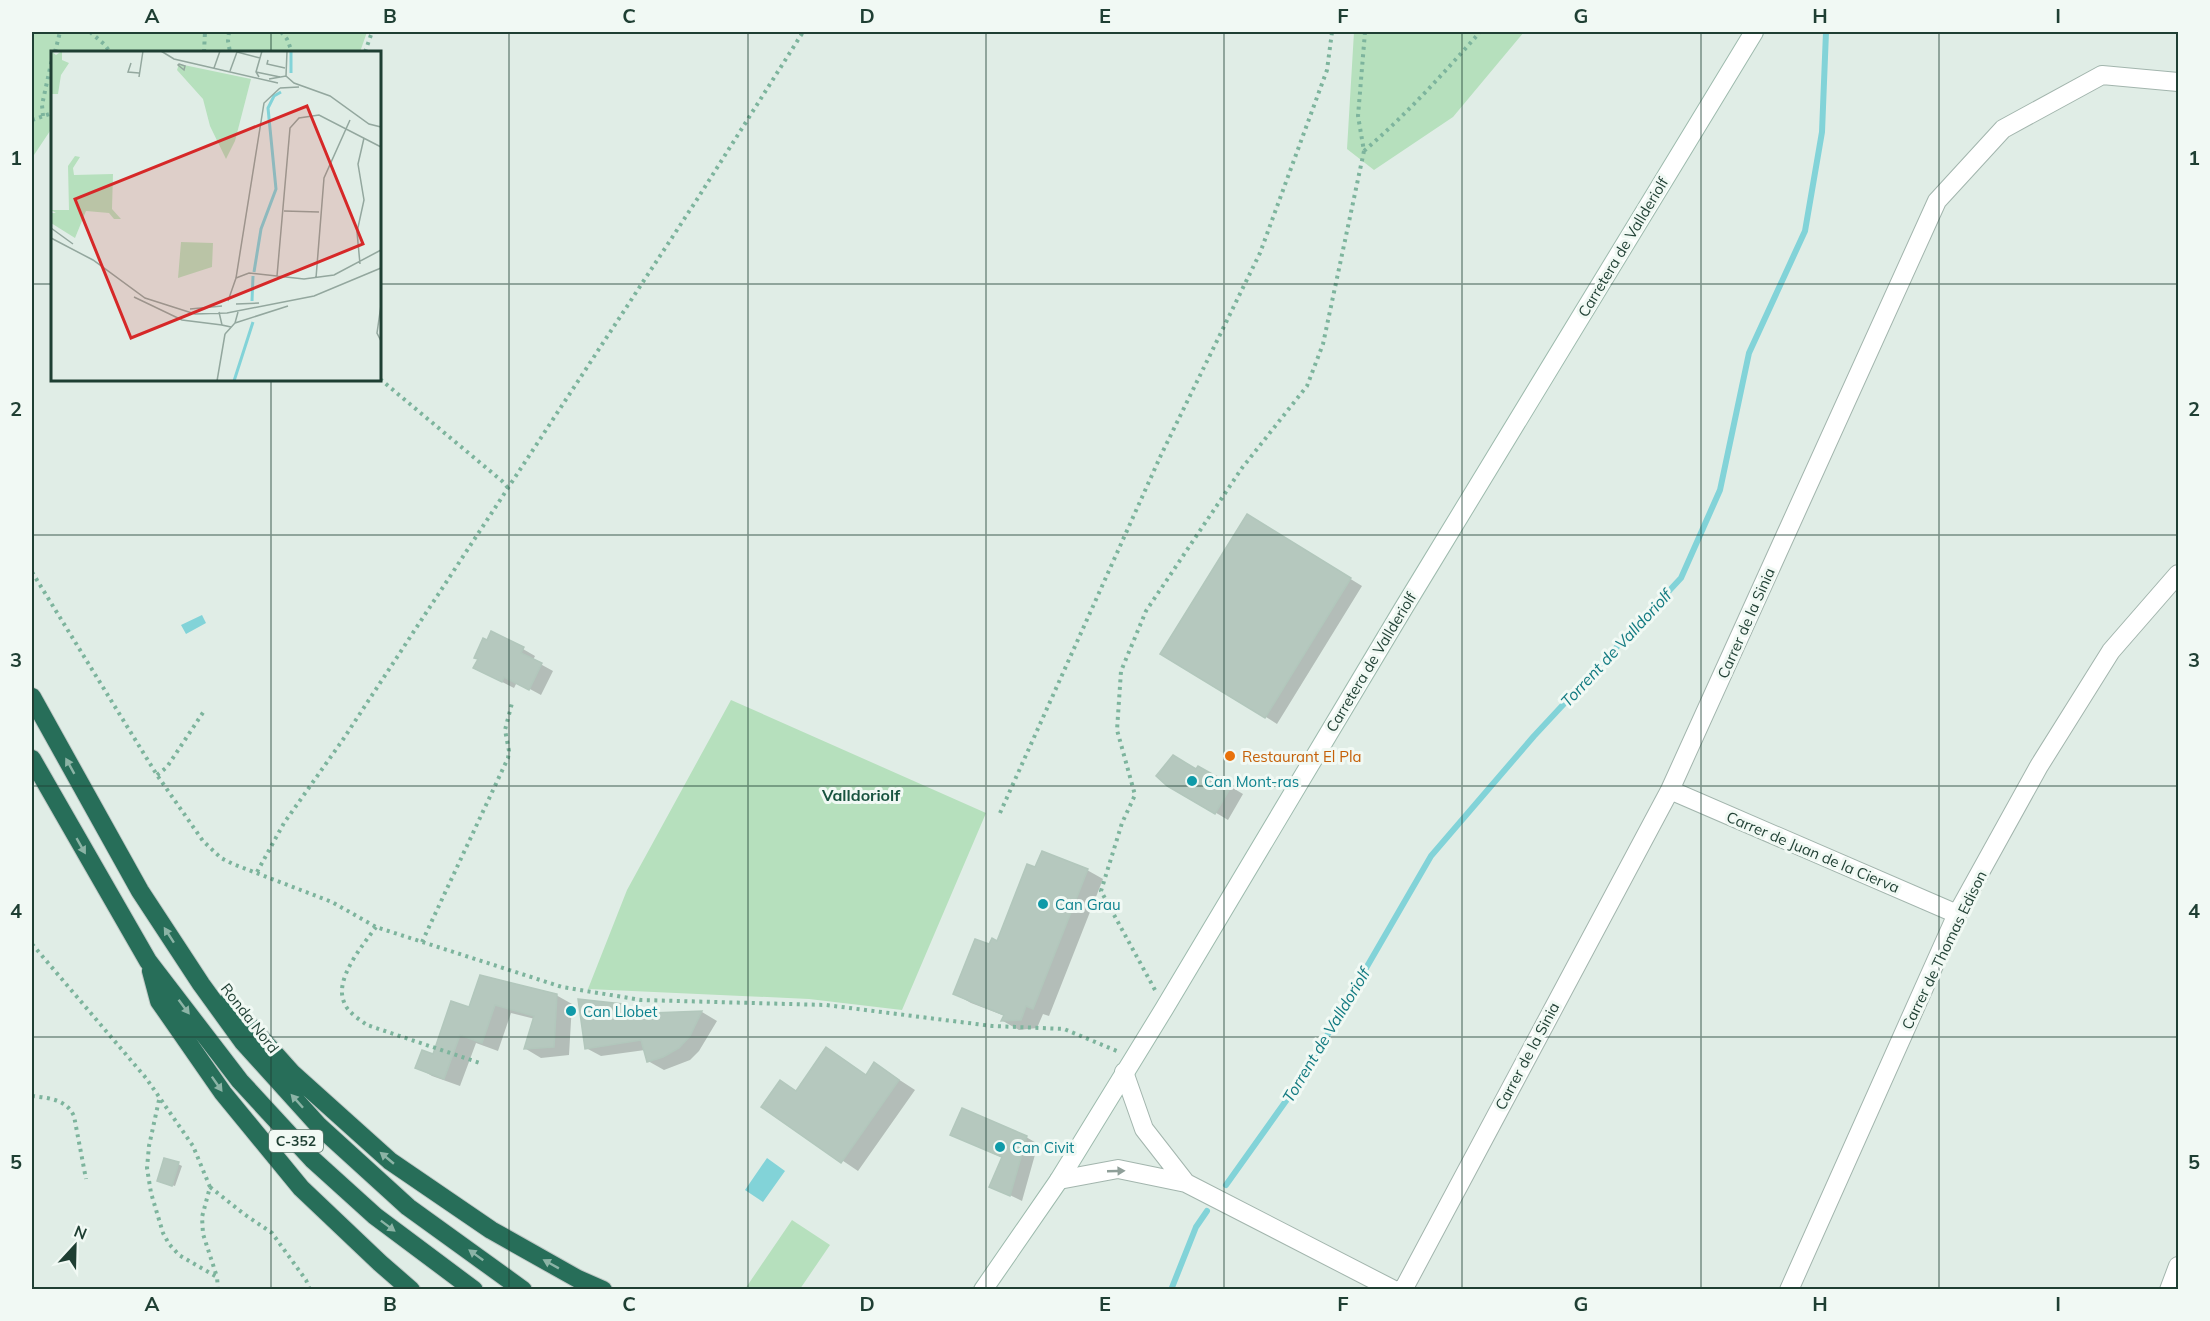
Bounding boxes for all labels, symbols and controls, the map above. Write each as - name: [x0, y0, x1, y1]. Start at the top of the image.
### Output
- text: A: [145, 3, 160, 28]
- text: B: [383, 3, 397, 28]
- text: C: [622, 3, 636, 28]
- text: D: [859, 3, 875, 28]
- text: E: [1099, 3, 1111, 28]
- text: F: [1337, 3, 1349, 28]
- text: G: [1574, 3, 1588, 28]
- text: H: [1812, 3, 1828, 28]
- text: I: [2055, 3, 2061, 28]
- inset map: [51, 51, 381, 381]
- text: 1: [10, 145, 22, 170]
- text: 1: [2188, 145, 2200, 170]
- street label: Carretera de Vallderiolf: [1574, 173, 1673, 320]
- text: 2: [10, 396, 22, 421]
- text: 2: [2188, 396, 2200, 421]
- street label: Carrer de la Sinia: [1713, 565, 1779, 681]
- water label: Torrent de Valldoriolf: [1556, 584, 1677, 711]
- street label: Carretera de Vallderiolf: [1322, 588, 1421, 735]
- text: 3: [10, 647, 22, 672]
- text: 3: [2188, 647, 2200, 672]
- place label: Restaurant El Pla: [1242, 747, 1362, 766]
- marker: Restaurant El Pla: [1223, 749, 1237, 763]
- one-way arrow: [65, 758, 75, 775]
- place label: Can Mont-ras: [1204, 772, 1299, 791]
- marker: Can Mont-ras: [1185, 774, 1199, 788]
- district label: Valldoriolf: [821, 785, 901, 805]
- street label: Carrer de Juan de la Cierva: [1724, 807, 1902, 897]
- one-way arrow: [76, 838, 87, 854]
- street label: Carrer de Thomas Edison: [1897, 867, 1991, 1033]
- place label: Can Grau: [1055, 895, 1121, 914]
- marker: Can Grau: [1036, 897, 1050, 911]
- text: 4: [10, 898, 22, 923]
- text: 4: [2188, 898, 2200, 923]
- one-way arrow: [163, 927, 174, 943]
- water label: Torrent de Valldoriolf: [1278, 963, 1375, 1106]
- street label: Ronda Nord: [217, 979, 283, 1057]
- street label: Carrer de la Sinia: [1491, 999, 1563, 1113]
- one-way arrow: [177, 1000, 189, 1015]
- place label: Can Llobet: [583, 1002, 657, 1021]
- marker: Can Llobet: [564, 1004, 578, 1018]
- one-way arrow: [211, 1076, 222, 1092]
- one-way arrow: [291, 1094, 304, 1109]
- road number: C-352: [269, 1130, 323, 1152]
- place label: Can Civit: [1012, 1138, 1074, 1157]
- marker: Can Civit: [993, 1140, 1007, 1154]
- text: 5: [10, 1149, 22, 1174]
- text: 5: [2188, 1149, 2200, 1174]
- one-way arrow: [379, 1152, 395, 1165]
- one-way arrow: [1107, 1167, 1126, 1176]
- north arrow: [45, 1216, 105, 1276]
- one-way arrow: [380, 1220, 396, 1232]
- text: N: [71, 1221, 90, 1244]
- one-way arrow: [468, 1250, 483, 1262]
- one-way arrow: [542, 1259, 559, 1269]
- text: A: [145, 1291, 160, 1316]
- text: B: [383, 1291, 397, 1316]
- text: C: [622, 1291, 636, 1316]
- text: D: [859, 1291, 875, 1316]
- text: E: [1099, 1291, 1111, 1316]
- text: F: [1337, 1291, 1349, 1316]
- text: G: [1574, 1291, 1588, 1316]
- text: H: [1812, 1291, 1828, 1316]
- text: I: [2055, 1291, 2061, 1316]

